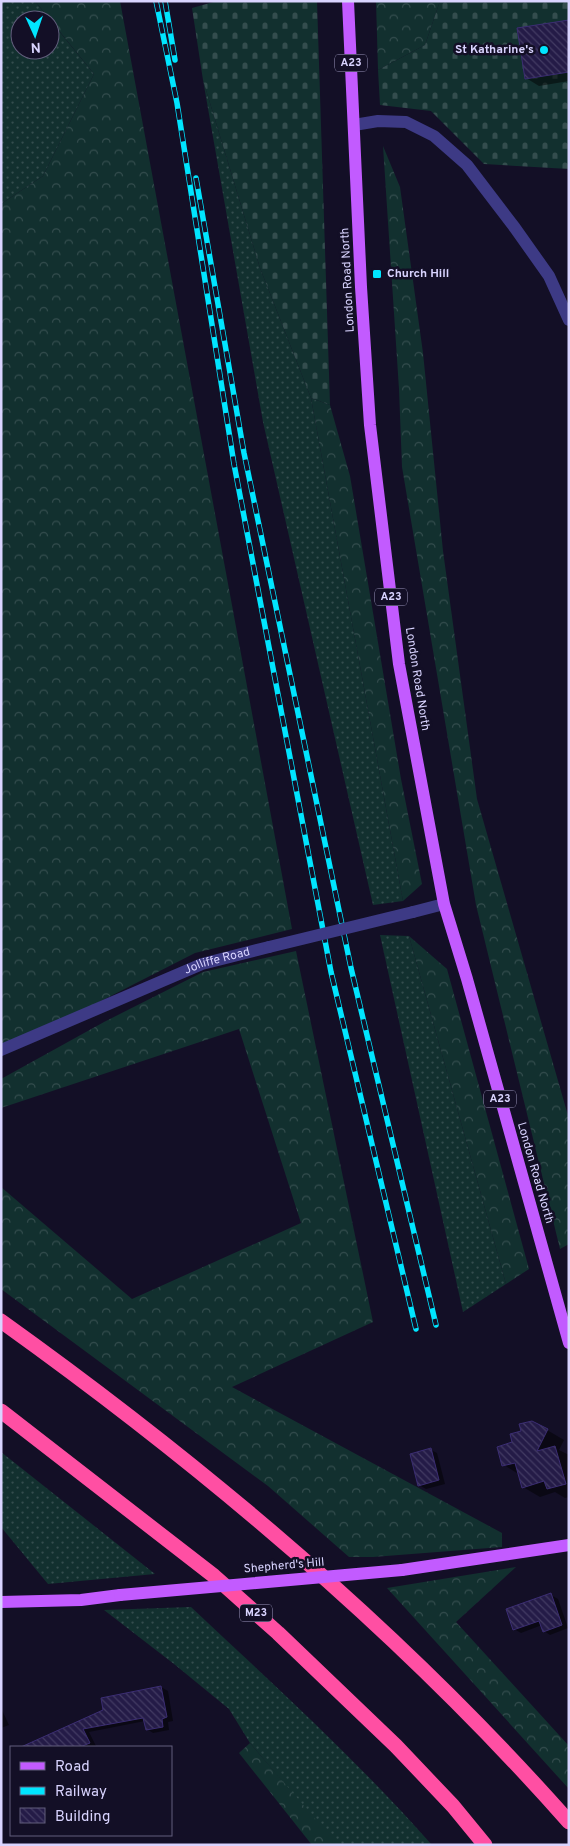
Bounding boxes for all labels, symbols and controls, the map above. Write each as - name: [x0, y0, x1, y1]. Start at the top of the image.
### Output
- north arrow: [10, 10, 60, 60]
- text: N: [30, 38, 41, 55]
- place label: St Katharine's: [455, 42, 534, 58]
- marker: St Katharine's: [538, 44, 550, 56]
- road number: A23: [335, 54, 367, 72]
- street label: London Road North: [337, 227, 359, 333]
- place label: Church Hill: [387, 266, 449, 282]
- marker: Church Hill: [371, 268, 383, 280]
- road number: A23: [375, 588, 407, 606]
- street label: London Road North: [401, 626, 433, 732]
- street label: Jolliffe Road: [182, 944, 252, 979]
- road number: A23: [484, 1090, 516, 1108]
- street label: London Road North: [513, 1120, 557, 1226]
- street label: Shepherd's Hill: [243, 1555, 325, 1577]
- road number: M23: [240, 1605, 272, 1622]
- legend: [10, 1746, 172, 1836]
- text: Road: [55, 1758, 90, 1777]
- text: Railway: [55, 1783, 107, 1802]
- text: Building: [55, 1808, 110, 1827]

